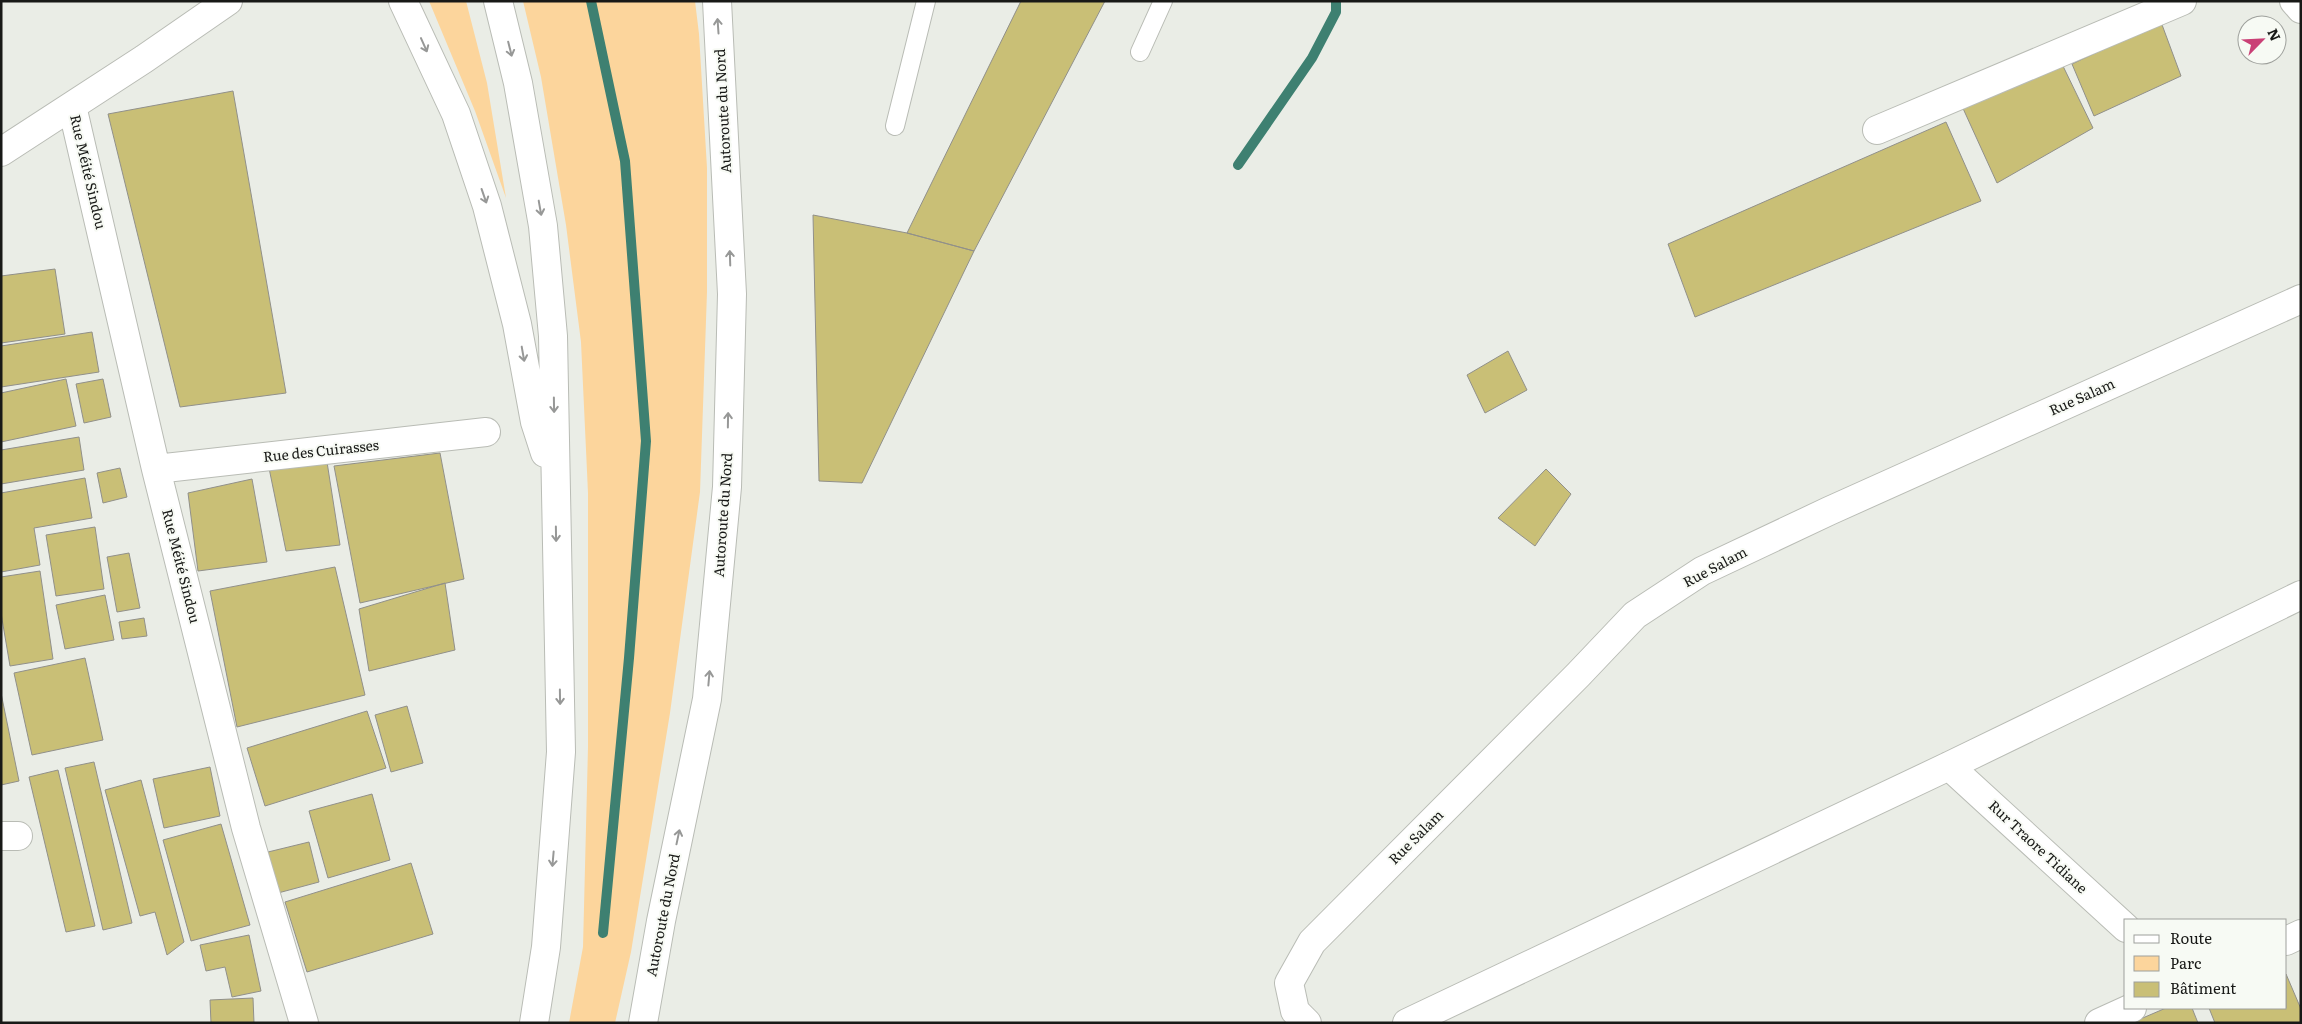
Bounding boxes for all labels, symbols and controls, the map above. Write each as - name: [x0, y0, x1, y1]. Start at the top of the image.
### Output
- north arrow: [2237, 15, 2287, 65]
- one-way arrow: [714, 18, 723, 34]
- text: N: [2263, 25, 2286, 44]
- one-way arrow: [420, 37, 430, 52]
- one-way arrow: [506, 40, 515, 56]
- street label: Autoroute du Nord: [709, 48, 735, 174]
- street label: Rue Méité Sindou: [66, 112, 112, 231]
- one-way arrow: [480, 188, 489, 203]
- one-way arrow: [535, 200, 545, 216]
- one-way arrow: [726, 250, 735, 266]
- one-way arrow: [518, 345, 528, 361]
- street label: Rue Salam: [2046, 373, 2118, 419]
- one-way arrow: [549, 396, 559, 413]
- one-way arrow: [724, 413, 733, 429]
- street label: Rue des Cuirasses: [262, 434, 380, 466]
- street label: Autoroute du Nord: [708, 452, 736, 578]
- street label: Rue Méité Sindou: [158, 507, 206, 625]
- one-way arrow: [551, 526, 561, 542]
- street label: Rue Salam: [1679, 541, 1750, 591]
- one-way arrow: [704, 670, 713, 686]
- one-way arrow: [555, 688, 565, 704]
- street label: Rur Traore Tidiane: [1985, 795, 2092, 897]
- street label: Rue Salam: [1384, 804, 1447, 868]
- one-way arrow: [674, 830, 683, 846]
- one-way arrow: [548, 850, 558, 866]
- street label: Autoroute du Nord: [640, 851, 684, 978]
- legend: [2124, 919, 2287, 1009]
- text: Route: [2170, 926, 2212, 949]
- text: Parc: [2170, 951, 2202, 974]
- text: Bâtiment: [2170, 976, 2236, 999]

